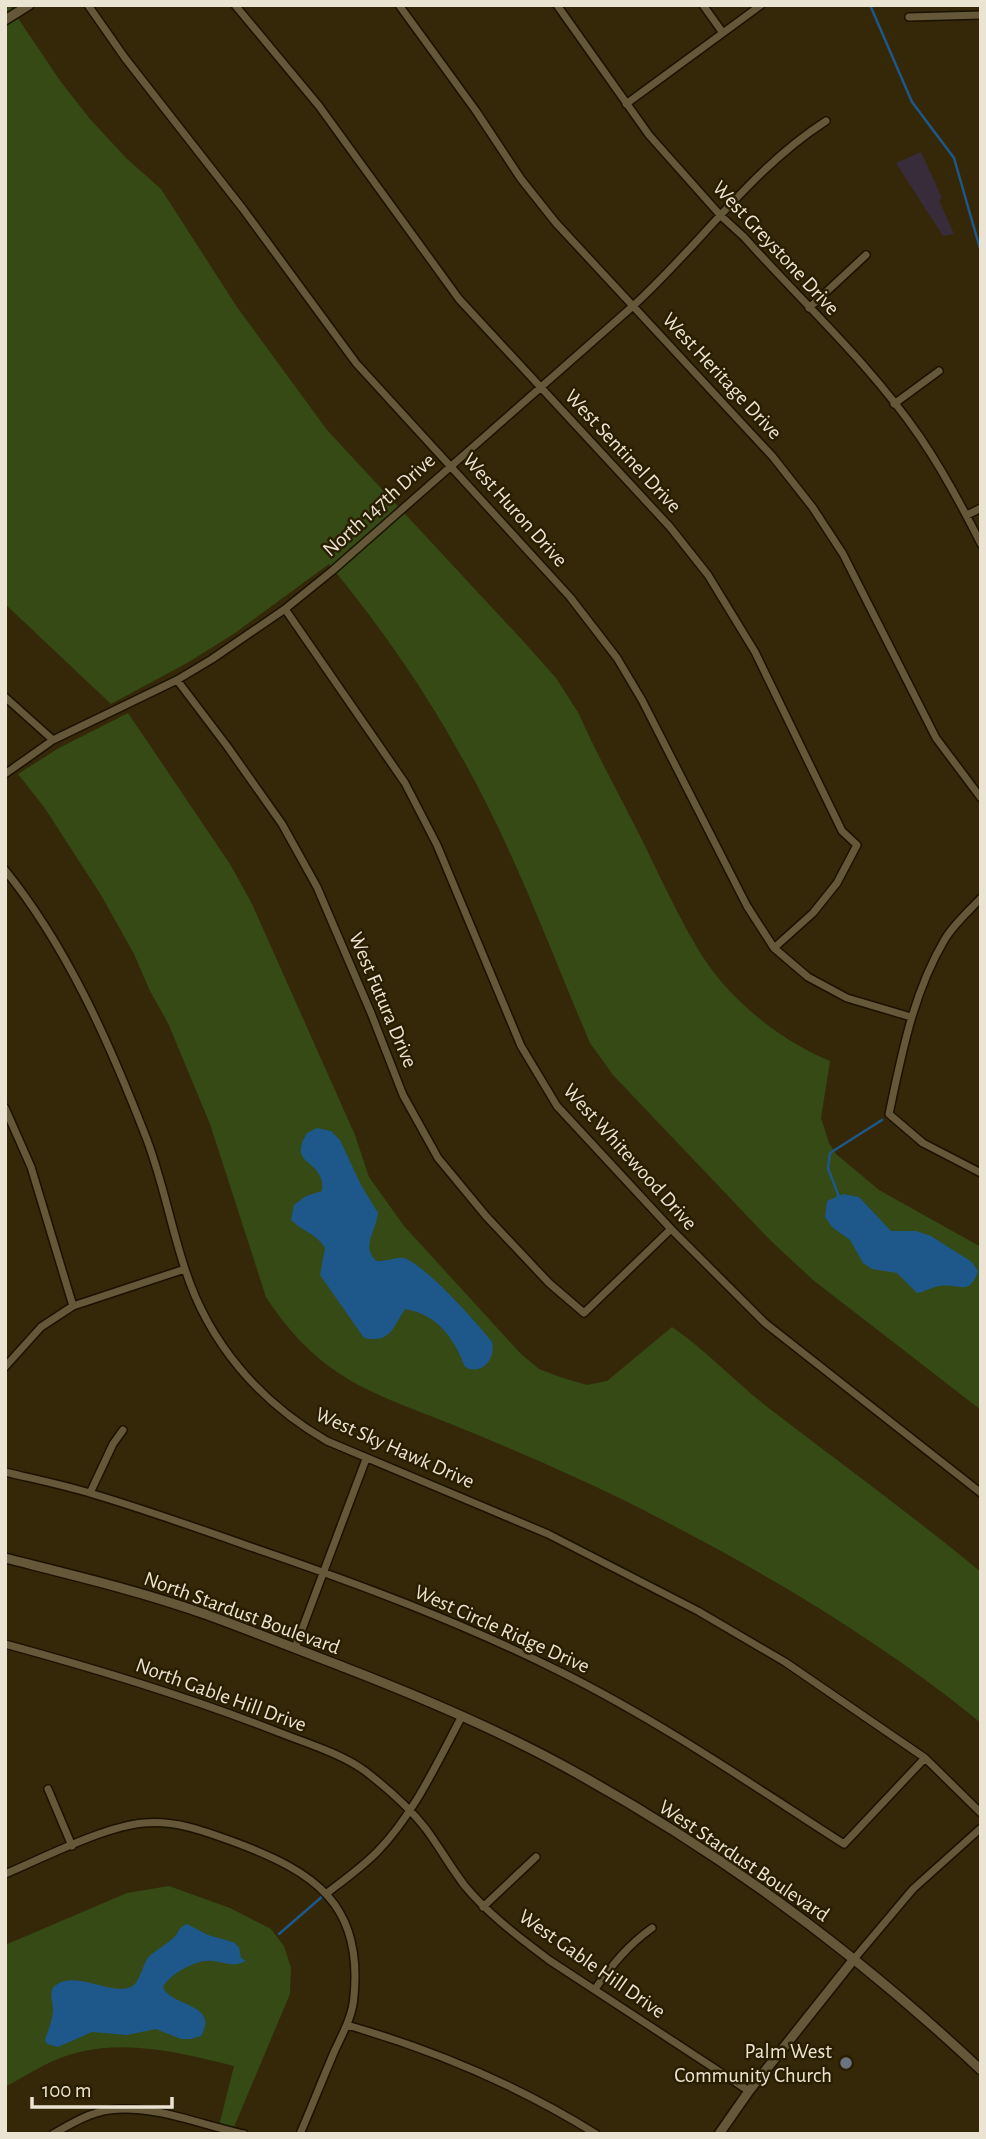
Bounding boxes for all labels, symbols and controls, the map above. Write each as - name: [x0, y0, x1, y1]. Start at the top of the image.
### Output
- street label: West Greystone Drive: [709, 177, 843, 319]
- street label: West Heritage Drive: [658, 309, 786, 443]
- street label: West Sentinel Drive: [561, 385, 685, 517]
- street label: North 147th Drive: [319, 449, 439, 561]
- street label: West Huron Drive: [459, 449, 571, 571]
- street label: West Futura Drive: [345, 929, 421, 1071]
- street label: West Whitewood Drive: [559, 1080, 701, 1234]
- street label: West Sky Hawk Drive: [312, 1404, 478, 1492]
- street label: North Stardust Boulevard: [141, 1568, 343, 1658]
- street label: West Circle Ridge Drive: [411, 1581, 593, 1677]
- street label: North Gable Hill Drive: [133, 1654, 309, 1736]
- street label: West Stardust Boulevard: [655, 1796, 833, 1926]
- street label: West Gable Hill Drive: [515, 1906, 669, 2022]
- place label: Palm West Community Church: [674, 2041, 832, 2086]
- marker: Palm West Community Church: [838, 2055, 854, 2071]
- scale bar: [32, 2066, 172, 2110]
- text: 100 m: [42, 2080, 92, 2101]

